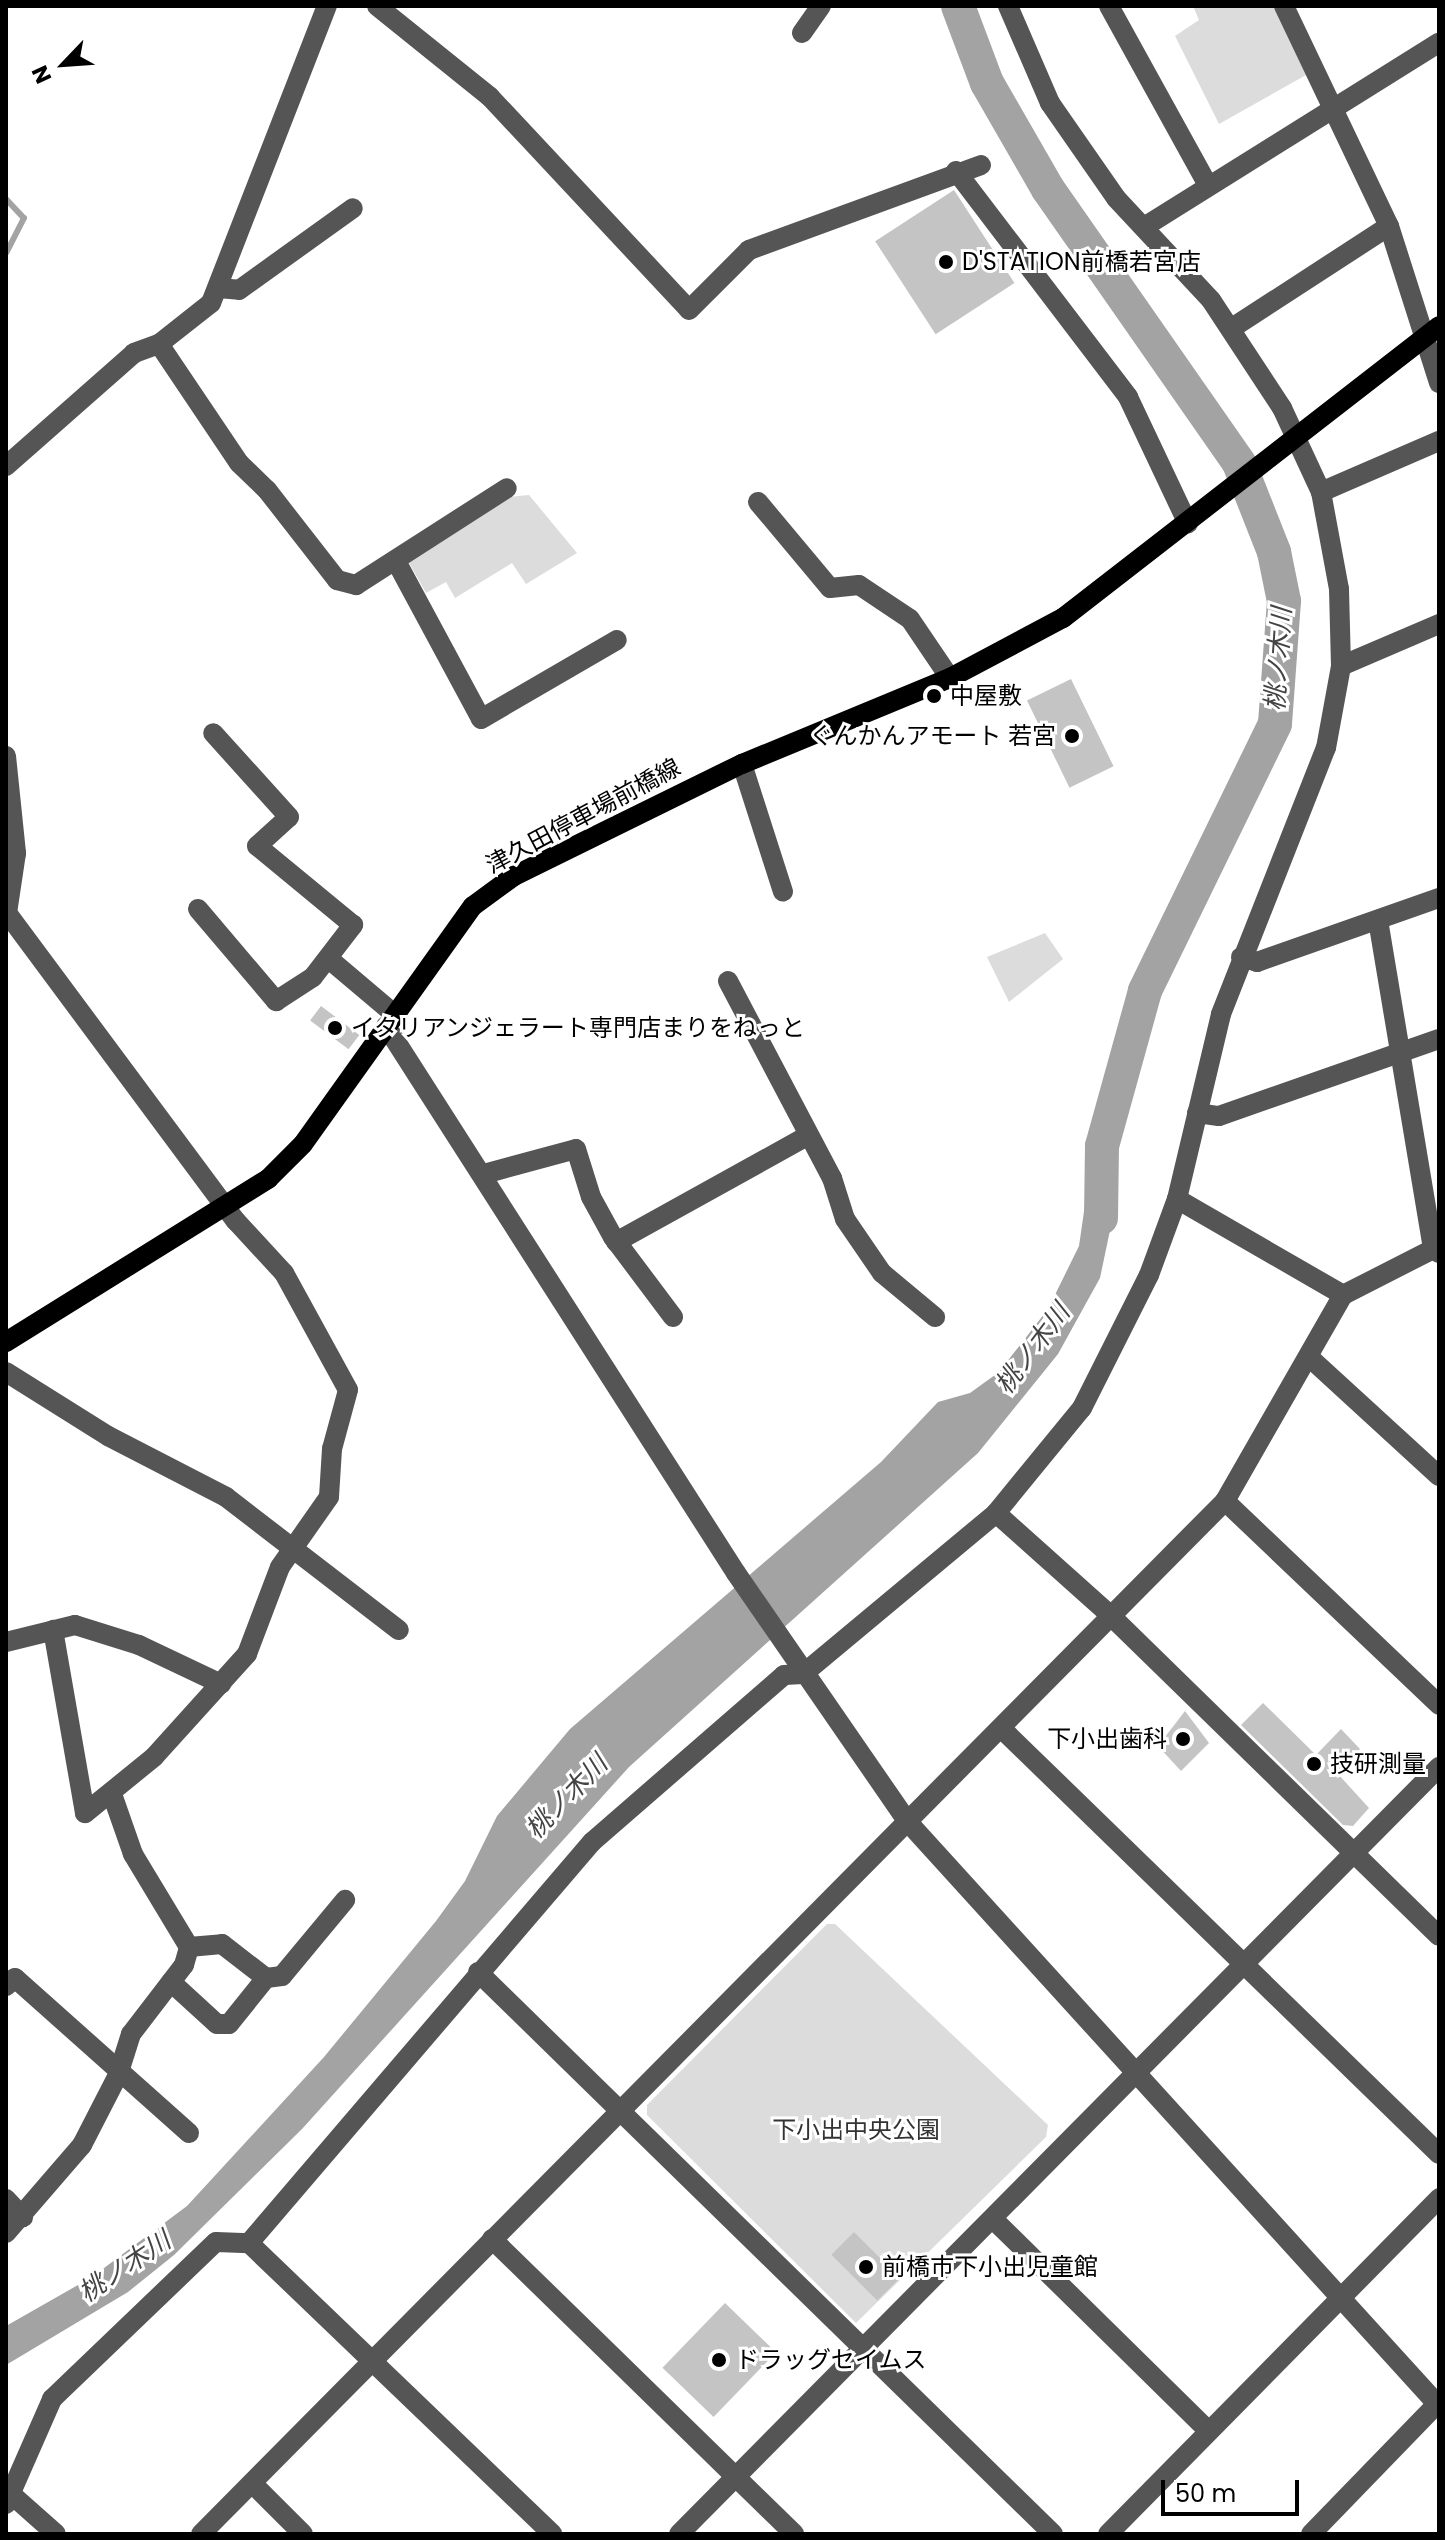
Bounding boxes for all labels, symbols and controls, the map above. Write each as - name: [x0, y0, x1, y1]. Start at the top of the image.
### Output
- north arrow: [24, 24, 104, 104]
- text: N: [24, 60, 59, 88]
- place label: D'STATION前橋若宮店: [962, 248, 1201, 276]
- marker: D'STATION前橋若宮店: [937, 253, 955, 271]
- water label: 桃ノ木川: [1260, 606, 1298, 712]
- place label: 中屋敷: [950, 682, 1022, 710]
- marker: 中屋敷: [925, 687, 943, 705]
- place label: ぐんかんアモート 若宮: [810, 722, 1056, 750]
- marker: ぐんかんアモート 若宮: [1063, 727, 1081, 745]
- street label: 津久田停車場前橋線: [481, 753, 685, 879]
- place label: イタリアンジェラート専門店まりをねっと: [351, 1014, 807, 1042]
- marker: イタリアンジェラート専門店まりをねっと: [326, 1019, 344, 1037]
- water label: 桃ノ木川: [989, 1298, 1077, 1400]
- place label: 下小出歯科: [1047, 1725, 1167, 1753]
- marker: 下小出歯科: [1174, 1730, 1192, 1748]
- water label: 桃ノ木川: [520, 1749, 614, 1845]
- place label: 技研測量: [1330, 1750, 1426, 1778]
- marker: 技研測量: [1305, 1755, 1323, 1773]
- park label: 下小出中央公園: [772, 2116, 940, 2144]
- water label: 桃ノ木川: [73, 2225, 177, 2309]
- place label: 前橋市下小出児童館: [882, 2253, 1098, 2281]
- marker: 前橋市下小出児童館: [857, 2258, 875, 2276]
- place label: ドラッグセイムス: [735, 2346, 927, 2374]
- marker: ドラッグセイムス: [710, 2351, 728, 2369]
- scale bar: [1165, 2464, 1303, 2514]
- text: 50 m: [1175, 2477, 1236, 2510]

